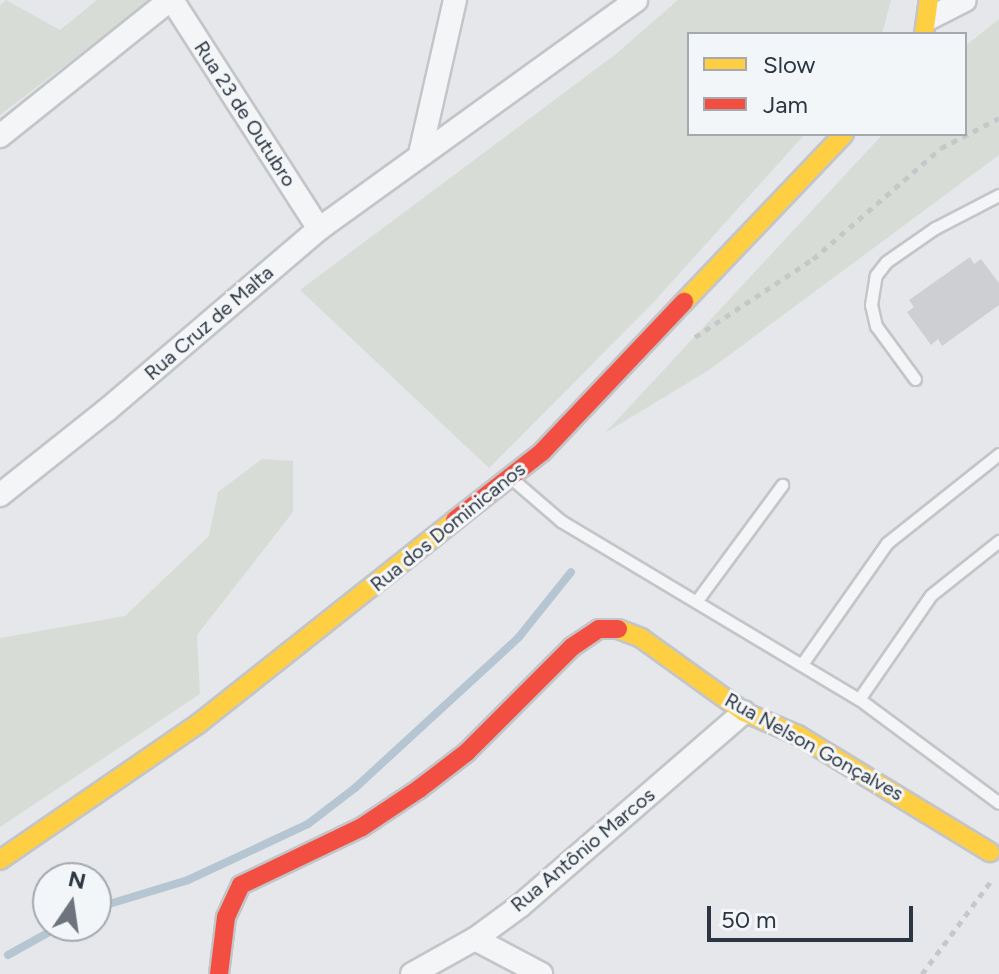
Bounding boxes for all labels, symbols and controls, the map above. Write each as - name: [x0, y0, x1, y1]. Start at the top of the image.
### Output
- legend: [687, 32, 967, 136]
- street label: Rua 23 de Outubro: [189, 37, 301, 191]
- text: Slow: [763, 50, 815, 79]
- text: Jam: [763, 90, 808, 119]
- street label: Rua Cruz de Malta: [140, 261, 278, 385]
- street label: Rua dos Dominicanos: [366, 457, 530, 597]
- street label: Rua Nelson Gonçalves: [721, 688, 907, 806]
- street label: Rua Antônio Marcos: [506, 783, 660, 917]
- north arrow: [32, 862, 112, 942]
- text: N: [66, 865, 88, 895]
- scale bar: [711, 890, 917, 940]
- text: 50 m: [721, 905, 777, 934]

